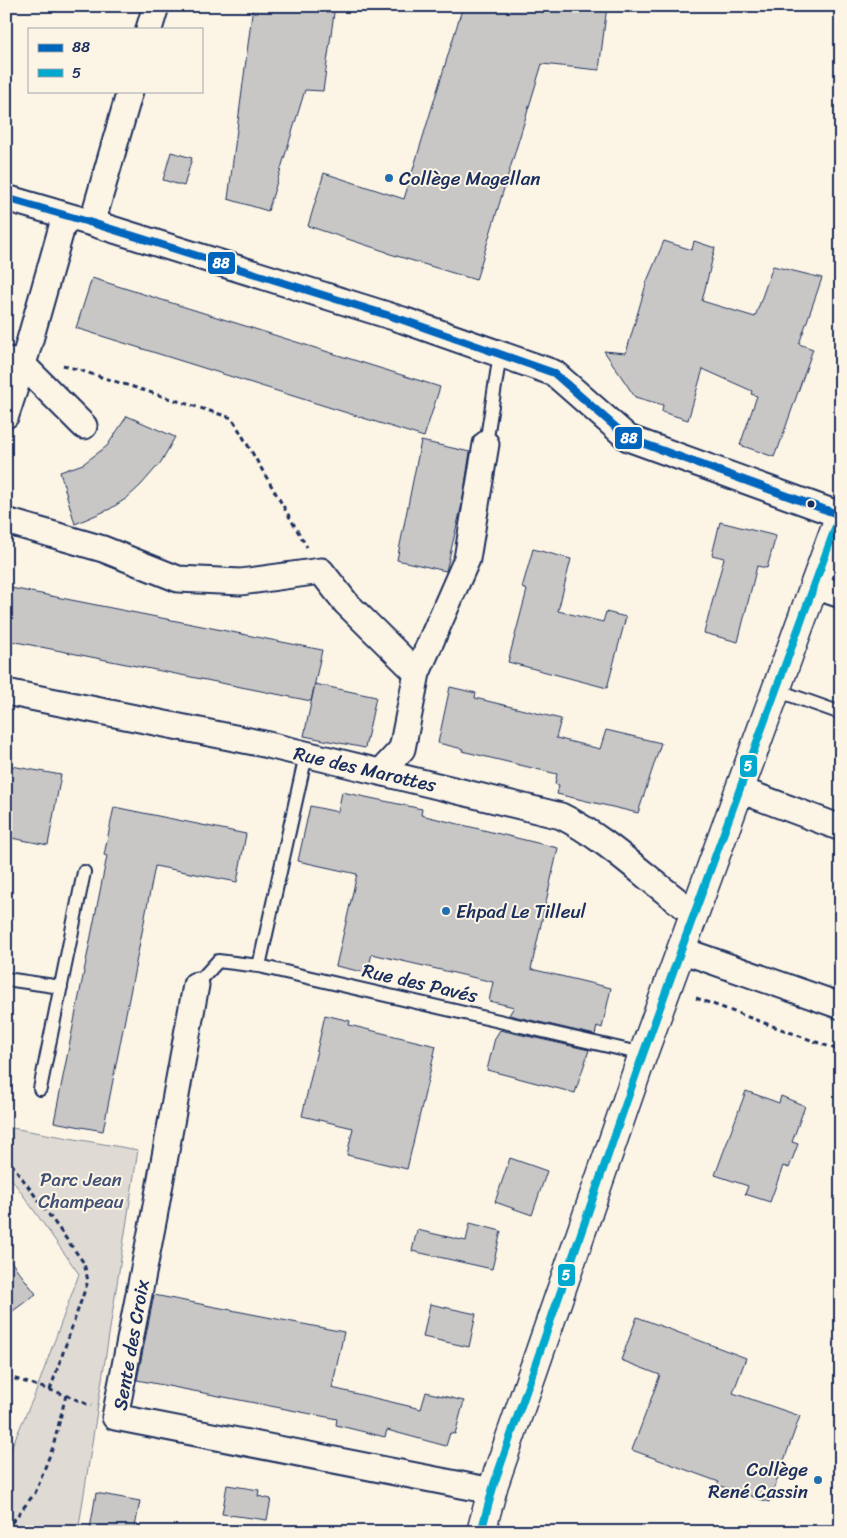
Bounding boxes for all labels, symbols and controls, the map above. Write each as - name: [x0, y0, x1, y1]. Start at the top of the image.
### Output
- legend: [28, 28, 202, 92]
- text: 88: [72, 34, 90, 60]
- text: 5: [72, 60, 81, 86]
- place label: Collège Magellan: [399, 162, 540, 195]
- marker: Collège Magellan: [383, 172, 395, 184]
- line badge: 88: [207, 251, 236, 275]
- text: 88: [212, 251, 230, 276]
- line badge: 88: [614, 426, 643, 450]
- text: 88: [620, 426, 638, 451]
- unlabelled marker: [806, 499, 816, 509]
- street label: Rue des Marottes: [290, 737, 440, 801]
- line badge: 5: [739, 754, 758, 778]
- text: 5: [744, 754, 753, 779]
- place label: Ehpad Le Tilleul: [456, 895, 587, 928]
- marker: Ehpad Le Tilleul: [440, 905, 452, 917]
- street label: Rue des Pavés: [359, 954, 481, 1012]
- park label: Parc Jean Champeau: [38, 1163, 124, 1218]
- line badge: 5: [557, 1263, 576, 1287]
- text: 5: [562, 1263, 571, 1288]
- street label: Sente des Croix: [103, 1277, 159, 1413]
- place label: Collège René Cassin: [708, 1453, 808, 1508]
- marker: Collège René Cassin: [812, 1474, 824, 1486]

